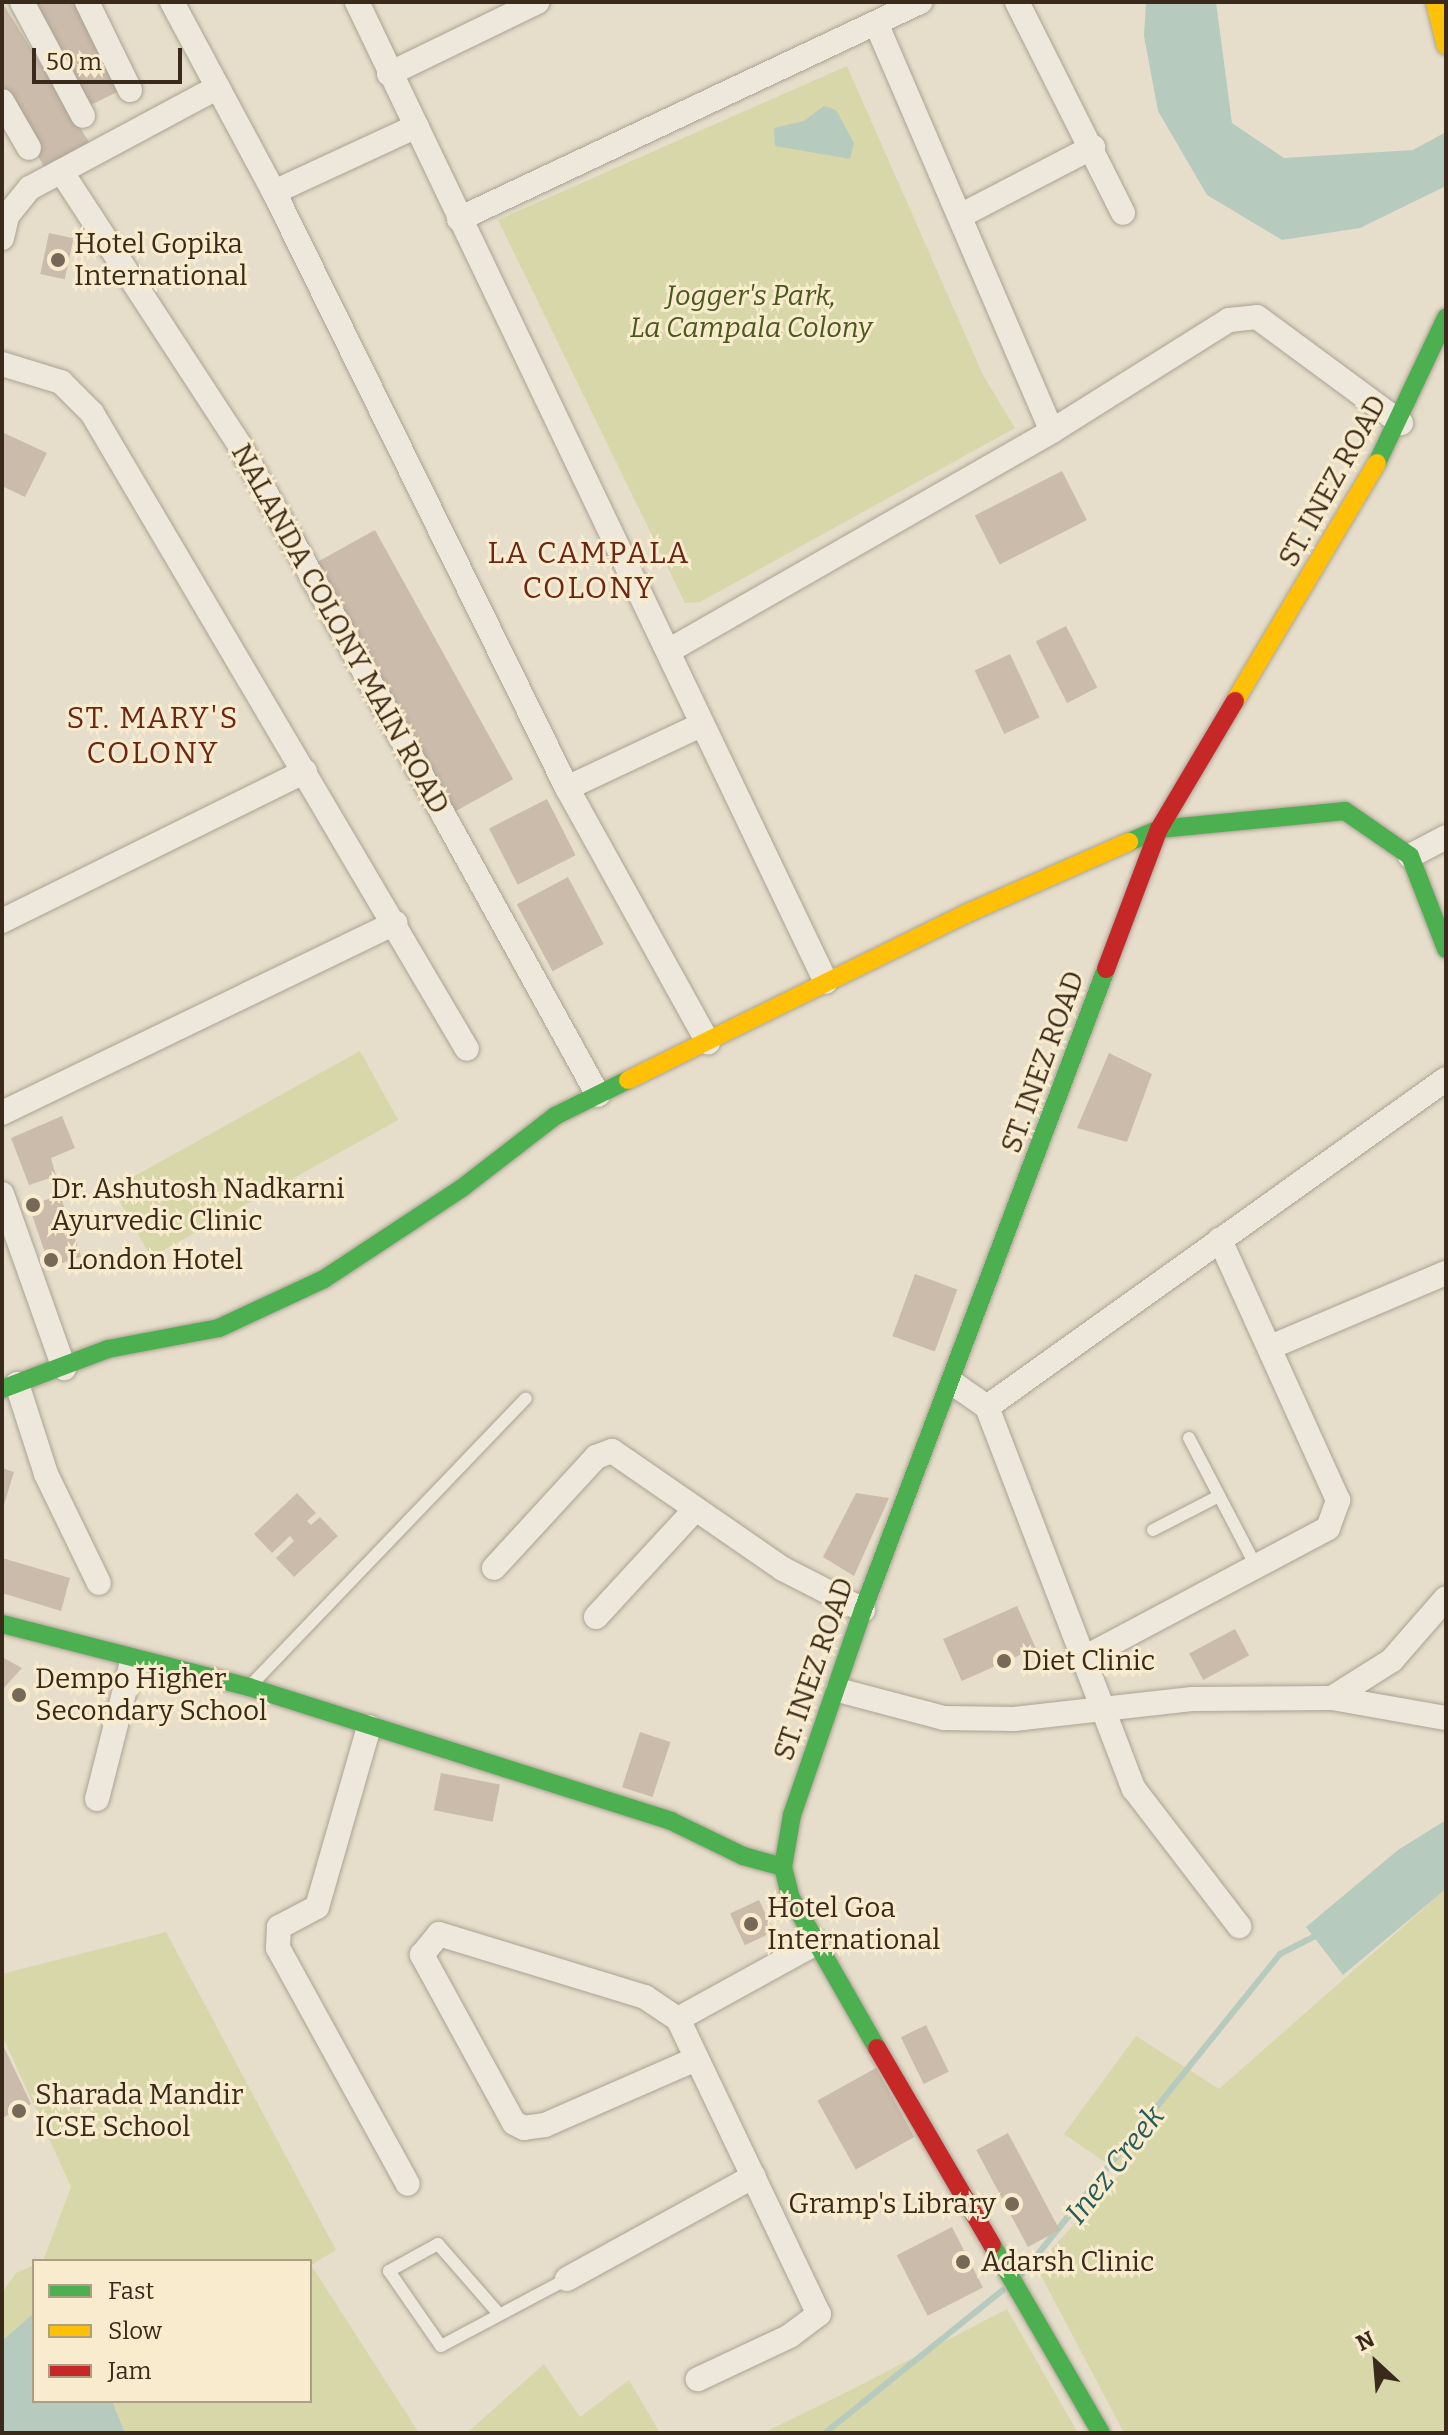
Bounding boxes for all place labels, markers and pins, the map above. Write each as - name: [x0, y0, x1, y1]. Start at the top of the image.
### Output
- place label: Hotel Gopika International: [74, 227, 247, 293]
- marker: Hotel Gopika International: [49, 251, 67, 269]
- place label: Dr. Ashutosh Nadkarni Ayurvedic Clinic: [51, 1172, 345, 1238]
- marker: Dr. Ashutosh Nadkarni Ayurvedic Clinic: [22, 1194, 44, 1216]
- place label: London Hotel: [67, 1243, 243, 1277]
- marker: London Hotel: [42, 1251, 60, 1269]
- place label: Diet Clinic: [1022, 1644, 1155, 1678]
- marker: Diet Clinic: [993, 1650, 1015, 1672]
- place label: Dempo Higher Secondary School: [35, 1662, 267, 1728]
- marker: Dempo Higher Secondary School: [10, 1686, 28, 1704]
- place label: Hotel Goa International: [767, 1891, 940, 1957]
- marker: Hotel Goa International: [742, 1915, 760, 1933]
- place label: Sharada Mandir ICSE School: [35, 2078, 243, 2144]
- marker: Sharada Mandir ICSE School: [10, 2102, 28, 2120]
- place label: Gramp's Library: [788, 2187, 996, 2221]
- marker: Gramp's Library: [1003, 2195, 1021, 2213]
- place label: Adarsh Clinic: [981, 2245, 1154, 2279]
- marker: Adarsh Clinic: [952, 2251, 974, 2273]

